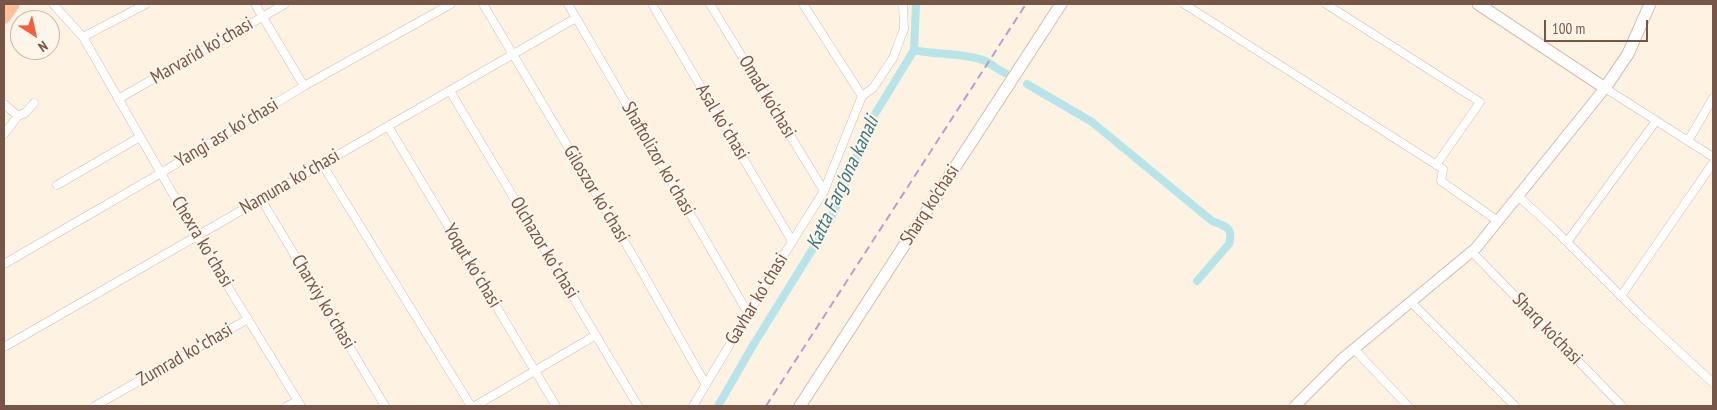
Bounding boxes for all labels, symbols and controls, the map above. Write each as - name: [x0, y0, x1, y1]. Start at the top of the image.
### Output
- north arrow: [10, 10, 60, 60]
- scale bar: [1547, 10, 1651, 42]
- street label: Marvarid koʻchasi: [147, 13, 257, 89]
- text: 100 m: [1552, 19, 1585, 38]
- text: N: [35, 37, 51, 56]
- street label: Omad ko'chasi: [733, 52, 801, 142]
- street label: Asal koʻchasi: [691, 80, 753, 164]
- street label: Yangi asr koʻchasi: [171, 93, 283, 173]
- street label: Shaftolizor koʻchasi: [616, 98, 700, 220]
- water label: Katta Farg'ona kanali: [802, 113, 884, 253]
- street label: Giloszor koʻchasi: [558, 141, 634, 247]
- street label: Namuna koʻchasi: [236, 144, 344, 220]
- street label: Sharq ko'chasi: [896, 161, 964, 249]
- street label: Chexra koʻchasi: [166, 192, 238, 292]
- street label: Olchazor koʻchasi: [505, 193, 583, 303]
- street label: Yoqut koʻchasi: [438, 220, 506, 312]
- street label: Gavhar koʻchasi: [721, 249, 793, 349]
- street label: Charxiy koʻchasi: [286, 251, 360, 353]
- street label: Sharq ko'chasi: [1507, 288, 1587, 370]
- street label: Zumrad koʻchasi: [133, 318, 237, 392]

